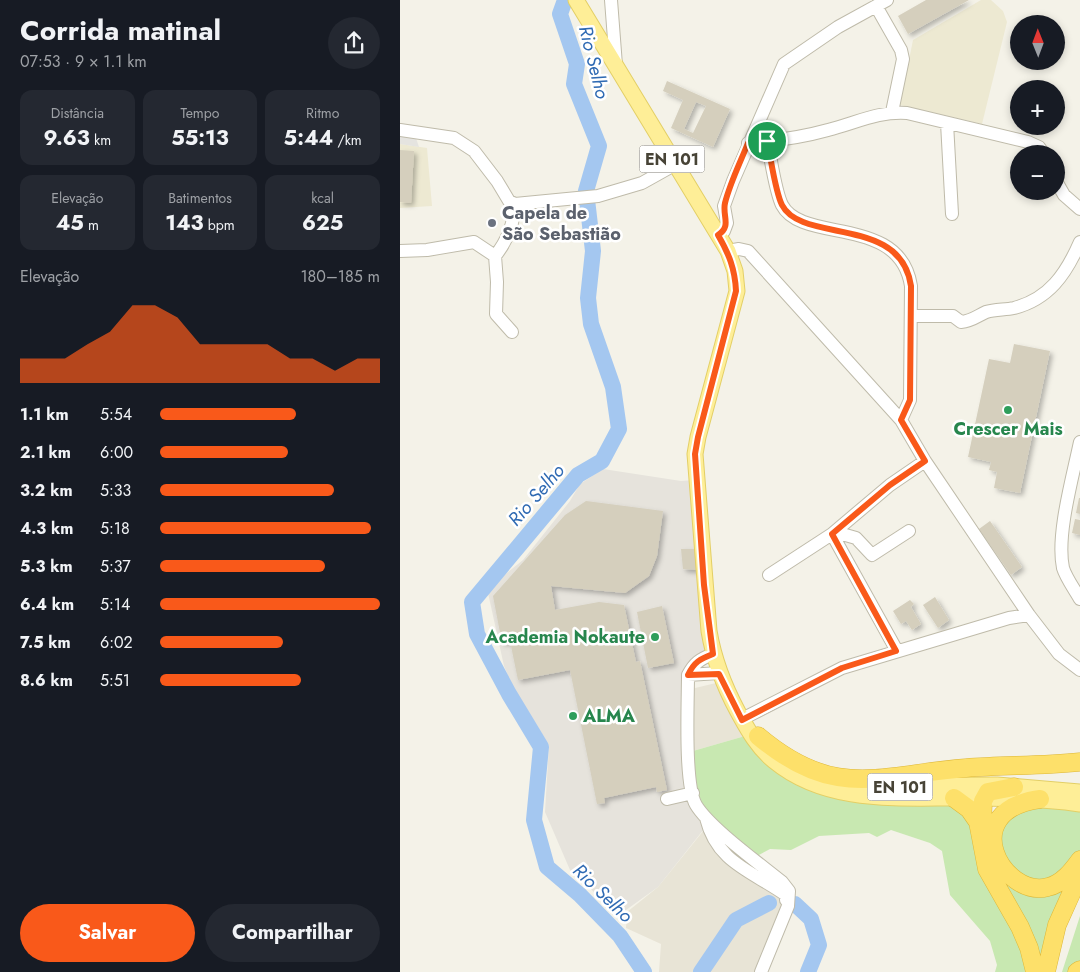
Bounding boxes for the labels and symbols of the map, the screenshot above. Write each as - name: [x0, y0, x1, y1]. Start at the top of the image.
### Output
- north arrow: [1010, 15, 1065, 70]
- water label: Rio Selho: [572, 23, 616, 101]
- pin: [746, 120, 788, 162]
- road number: EN 101: [640, 146, 704, 172]
- place label: Capela de São Sebastião: [502, 200, 621, 247]
- marker: Capela de São Sebastião: [486, 217, 498, 229]
- marker: Crescer Mais: [1002, 404, 1014, 416]
- place label: Crescer Mais: [953, 416, 1063, 442]
- water label: Rio Selho: [501, 458, 571, 532]
- place label: Academia Nokaute: [485, 624, 645, 650]
- marker: Academia Nokaute: [649, 631, 661, 643]
- place label: ALMA: [582, 703, 636, 729]
- marker: ALMA: [567, 710, 579, 722]
- road number: EN 101: [868, 774, 932, 800]
- water label: Rio Selho: [567, 857, 639, 929]

